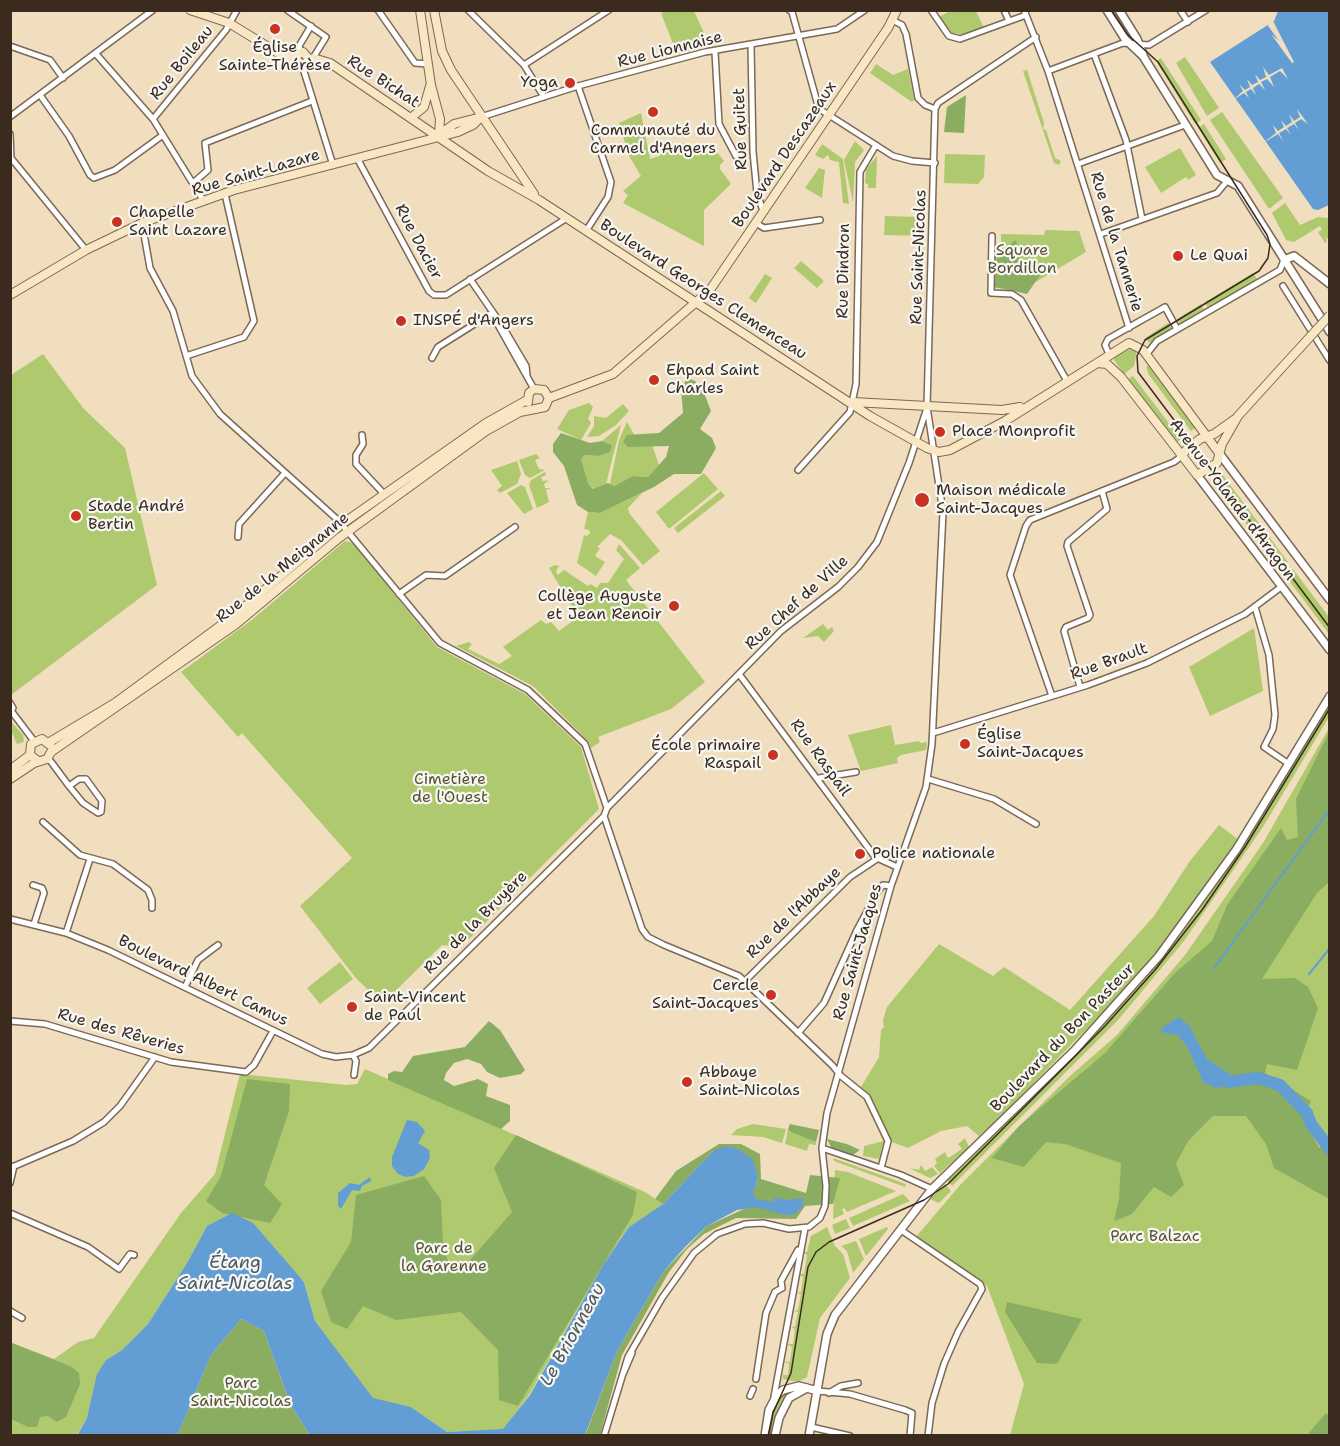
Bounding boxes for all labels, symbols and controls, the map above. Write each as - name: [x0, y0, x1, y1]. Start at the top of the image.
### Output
- street label: Rue Boileau: [146, 22, 218, 104]
- marker: Église Sainte-Thérèse: [268, 22, 282, 36]
- street label: Rue Lionnaise: [616, 28, 724, 72]
- place label: Église Sainte-Thérèse: [219, 38, 331, 76]
- street label: Rue Bichat: [343, 52, 423, 112]
- place label: Yoga: [521, 73, 558, 93]
- marker: Yoga: [563, 76, 577, 90]
- street label: Boulevard Descazeaux: [729, 78, 841, 232]
- street label: Rue Guitet: [730, 88, 752, 170]
- marker: Communauté du Carmel d'Angers: [646, 105, 660, 119]
- place label: Communauté du Carmel d'Angers: [590, 121, 716, 159]
- street label: Rue Saint-Lazare: [190, 146, 322, 200]
- street label: Rue de la Tannerie: [1086, 170, 1146, 314]
- street label: Rue Saint-Nicolas: [907, 189, 931, 325]
- street label: Rue Dacier: [390, 201, 446, 283]
- place label: Chapelle Saint Lazare: [129, 203, 227, 241]
- marker: Chapelle Saint Lazare: [110, 215, 124, 229]
- street label: Boulevard Georges Clemenceau: [596, 216, 810, 364]
- street label: Rue Dindron: [834, 223, 854, 319]
- park label: Square Bordillon: [987, 241, 1057, 279]
- place label: Le Quai: [1190, 246, 1248, 266]
- marker: Le Quai: [1171, 249, 1185, 263]
- place label: INSPÉ d'Angers: [413, 311, 534, 331]
- marker: INSPÉ d'Angers: [394, 314, 408, 328]
- place label: Ehpad Saint Charles: [666, 361, 760, 399]
- marker: Ehpad Saint Charles: [647, 373, 661, 387]
- street label: Avenue Yolande d’Aragon: [1165, 415, 1299, 585]
- place label: Place Monprofit: [952, 422, 1076, 442]
- marker: Place Monprofit: [933, 425, 947, 439]
- place label: Maison médicale Saint-Jacques: [936, 481, 1066, 519]
- marker: Maison médicale Saint-Jacques: [913, 491, 931, 509]
- place label: Stade André Bertin: [88, 497, 185, 535]
- street label: Rue de la Meignanne: [213, 508, 353, 628]
- marker: Stade André Bertin: [69, 509, 83, 523]
- street label: Rue Chef de Ville: [741, 552, 853, 654]
- place label: Collège Auguste et Jean Renoir: [538, 587, 662, 625]
- marker: Collège Auguste et Jean Renoir: [667, 599, 681, 613]
- street label: Rue Brault: [1068, 639, 1150, 685]
- street label: Rue Raspail: [786, 716, 854, 800]
- place label: Église Saint-Jacques: [977, 725, 1084, 763]
- place label: École primaire Raspail: [651, 736, 761, 774]
- marker: Église Saint-Jacques: [958, 737, 972, 751]
- marker: École primaire Raspail: [766, 748, 780, 762]
- park label: Cimetière de l'Ouest: [412, 770, 488, 808]
- place label: Police nationale: [872, 844, 995, 864]
- marker: Police nationale: [853, 847, 867, 861]
- street label: Rue de l'Abbaye: [743, 863, 845, 963]
- street label: Rue de la Bruyère: [420, 867, 532, 979]
- street label: Rue Saint-Jacques: [829, 881, 887, 1023]
- street label: Boulevard Albert Camus: [115, 931, 291, 1031]
- street label: Boulevard du Bon Pasteur: [987, 960, 1139, 1116]
- place label: Cercle Saint-Jacques: [652, 976, 759, 1014]
- place label: Saint-Vincent de Paul: [364, 988, 466, 1026]
- marker: Cercle Saint-Jacques: [764, 988, 778, 1002]
- marker: Saint-Vincent de Paul: [345, 1000, 359, 1014]
- street label: Rue des Rêveries: [55, 1005, 187, 1059]
- place label: Abbaye Saint-Nicolas: [699, 1063, 800, 1101]
- marker: Abbaye Saint-Nicolas: [680, 1075, 694, 1089]
- park label: Parc Balzac: [1110, 1227, 1200, 1247]
- park label: Parc de la Garenne: [401, 1239, 487, 1277]
- water label: Étang Saint-Nicolas: [177, 1252, 293, 1294]
- water label: Le Brionneau: [536, 1280, 610, 1390]
- park label: Parc Saint-Nicolas: [190, 1374, 292, 1412]

